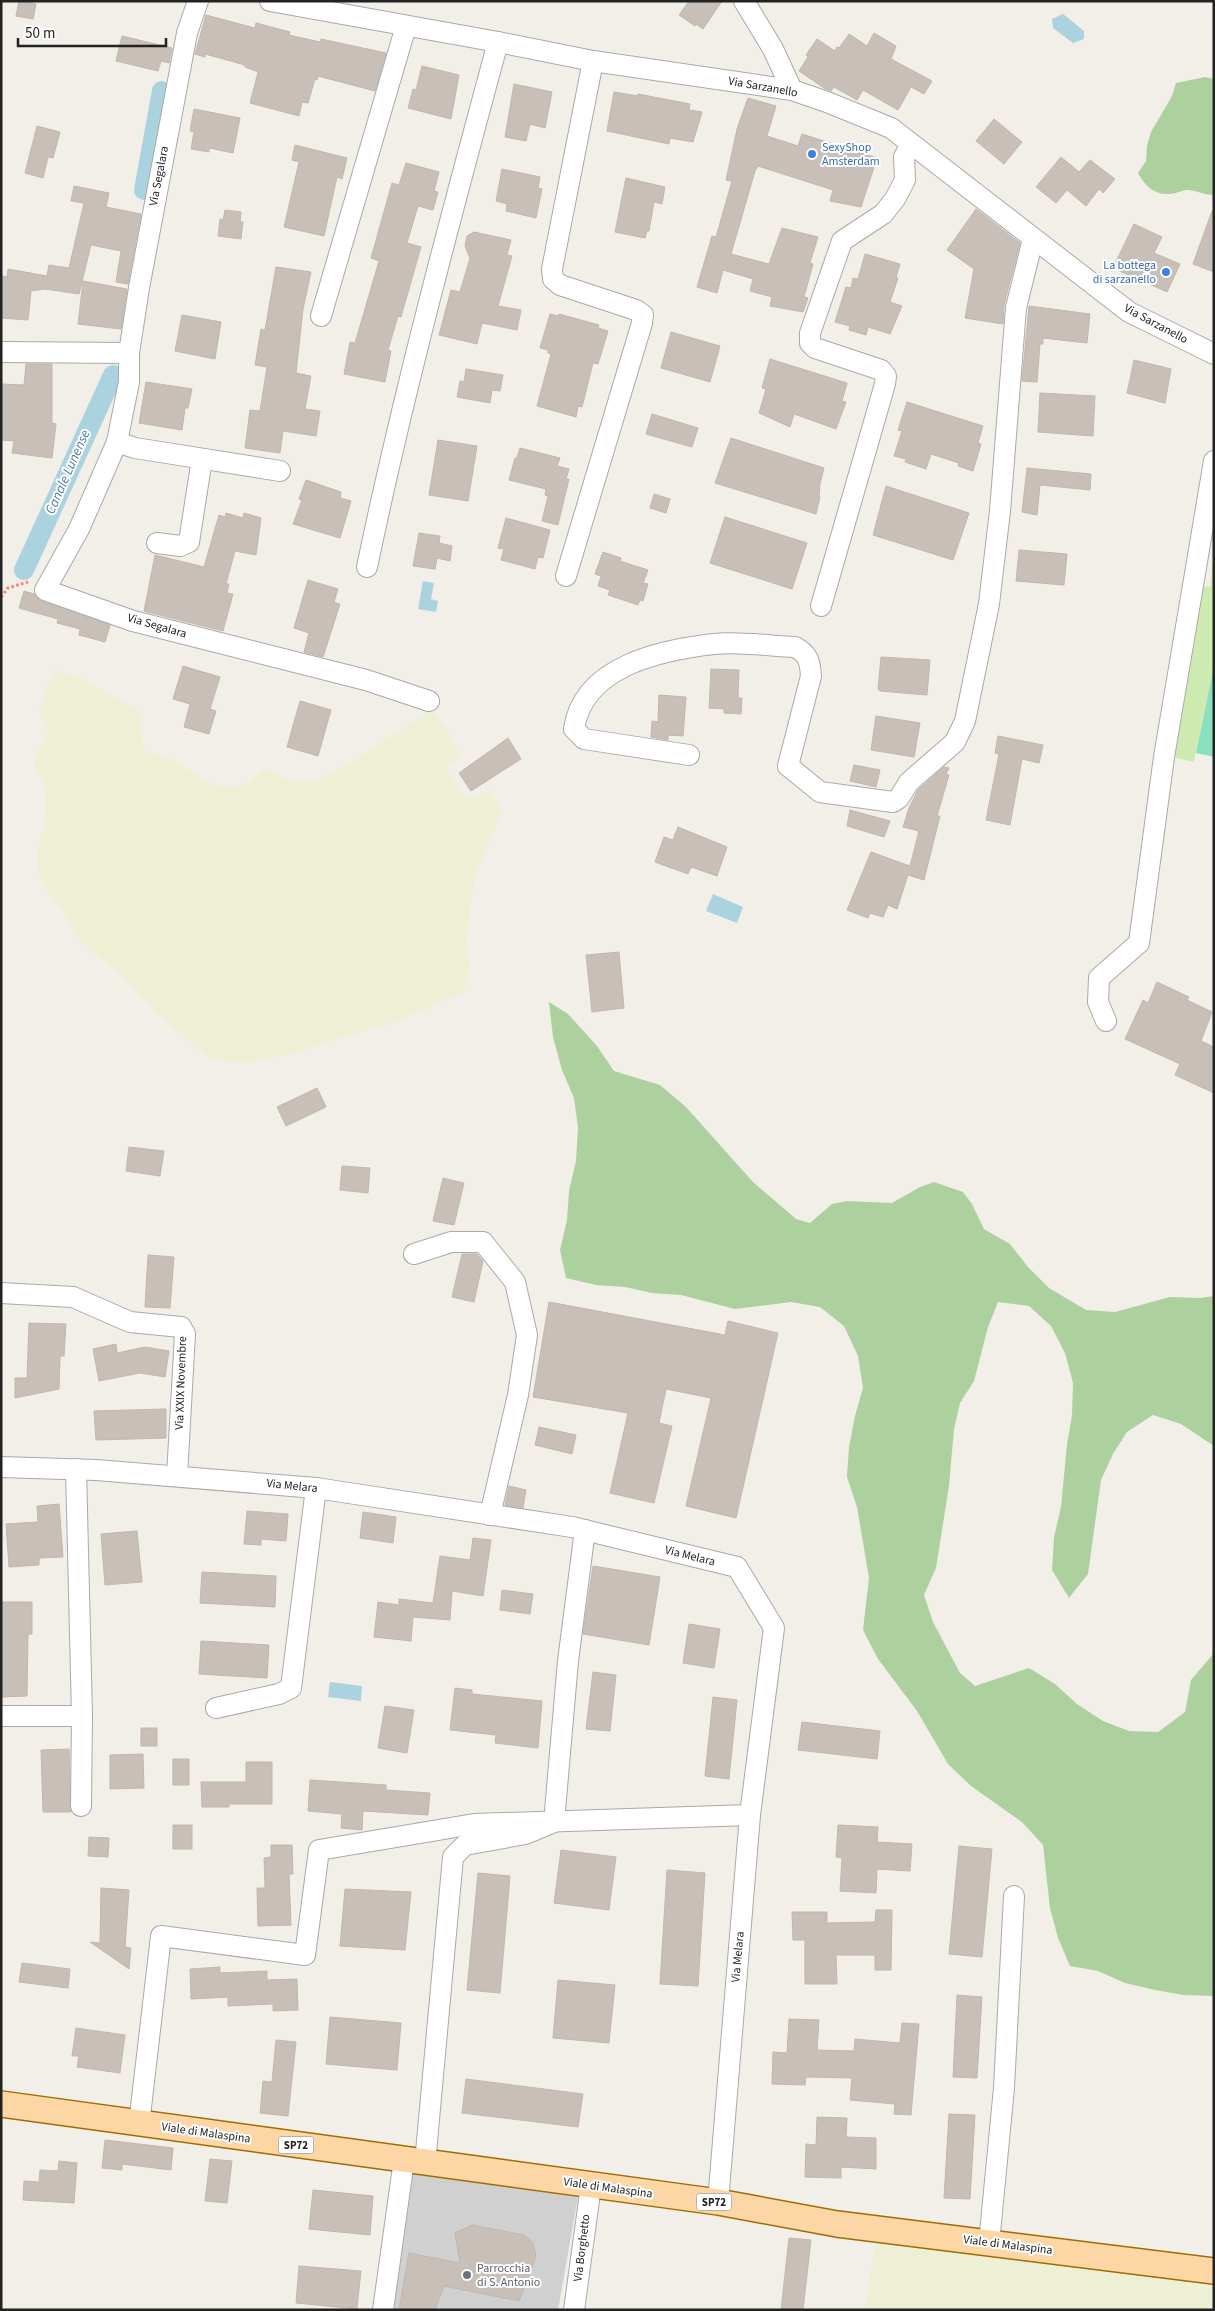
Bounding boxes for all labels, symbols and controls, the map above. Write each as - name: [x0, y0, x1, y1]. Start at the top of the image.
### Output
- scale bar: [18, 15, 165, 47]
- text: 50 m: [25, 23, 55, 44]
- street label: Via Sarzanello: [727, 73, 799, 101]
- place label: SexyShop Amsterdam: [822, 139, 880, 170]
- street label: Via Segalara: [145, 145, 173, 207]
- marker: SexyShop Amsterdam: [806, 148, 818, 160]
- place label: La bottega di sarzanello: [1093, 257, 1156, 288]
- marker: La bottega di sarzanello: [1160, 266, 1172, 278]
- street label: Via Sarzanello: [1121, 300, 1191, 348]
- water label: Canale Lunense: [40, 426, 96, 517]
- street label: Via Segalara: [125, 609, 189, 643]
- street label: Via XXIX Novembre: [171, 1336, 191, 1430]
- street label: Via Melara: [266, 1475, 318, 1497]
- street label: Via Melara: [663, 1542, 717, 1570]
- street label: Via Melara: [727, 1931, 749, 1983]
- street label: Viale di Malaspina: [160, 2118, 252, 2148]
- road number: SP72: [278, 2136, 314, 2154]
- street label: Viale di Malaspina: [562, 2173, 654, 2203]
- road number: SP72: [696, 2194, 732, 2210]
- street label: Via Borghetto: [569, 2213, 595, 2283]
- street label: Viale di Malaspina: [962, 2231, 1054, 2259]
- place label: Parrocchia di S. Antonio: [477, 2260, 540, 2291]
- marker: Parrocchia di S. Antonio: [461, 2269, 473, 2281]

